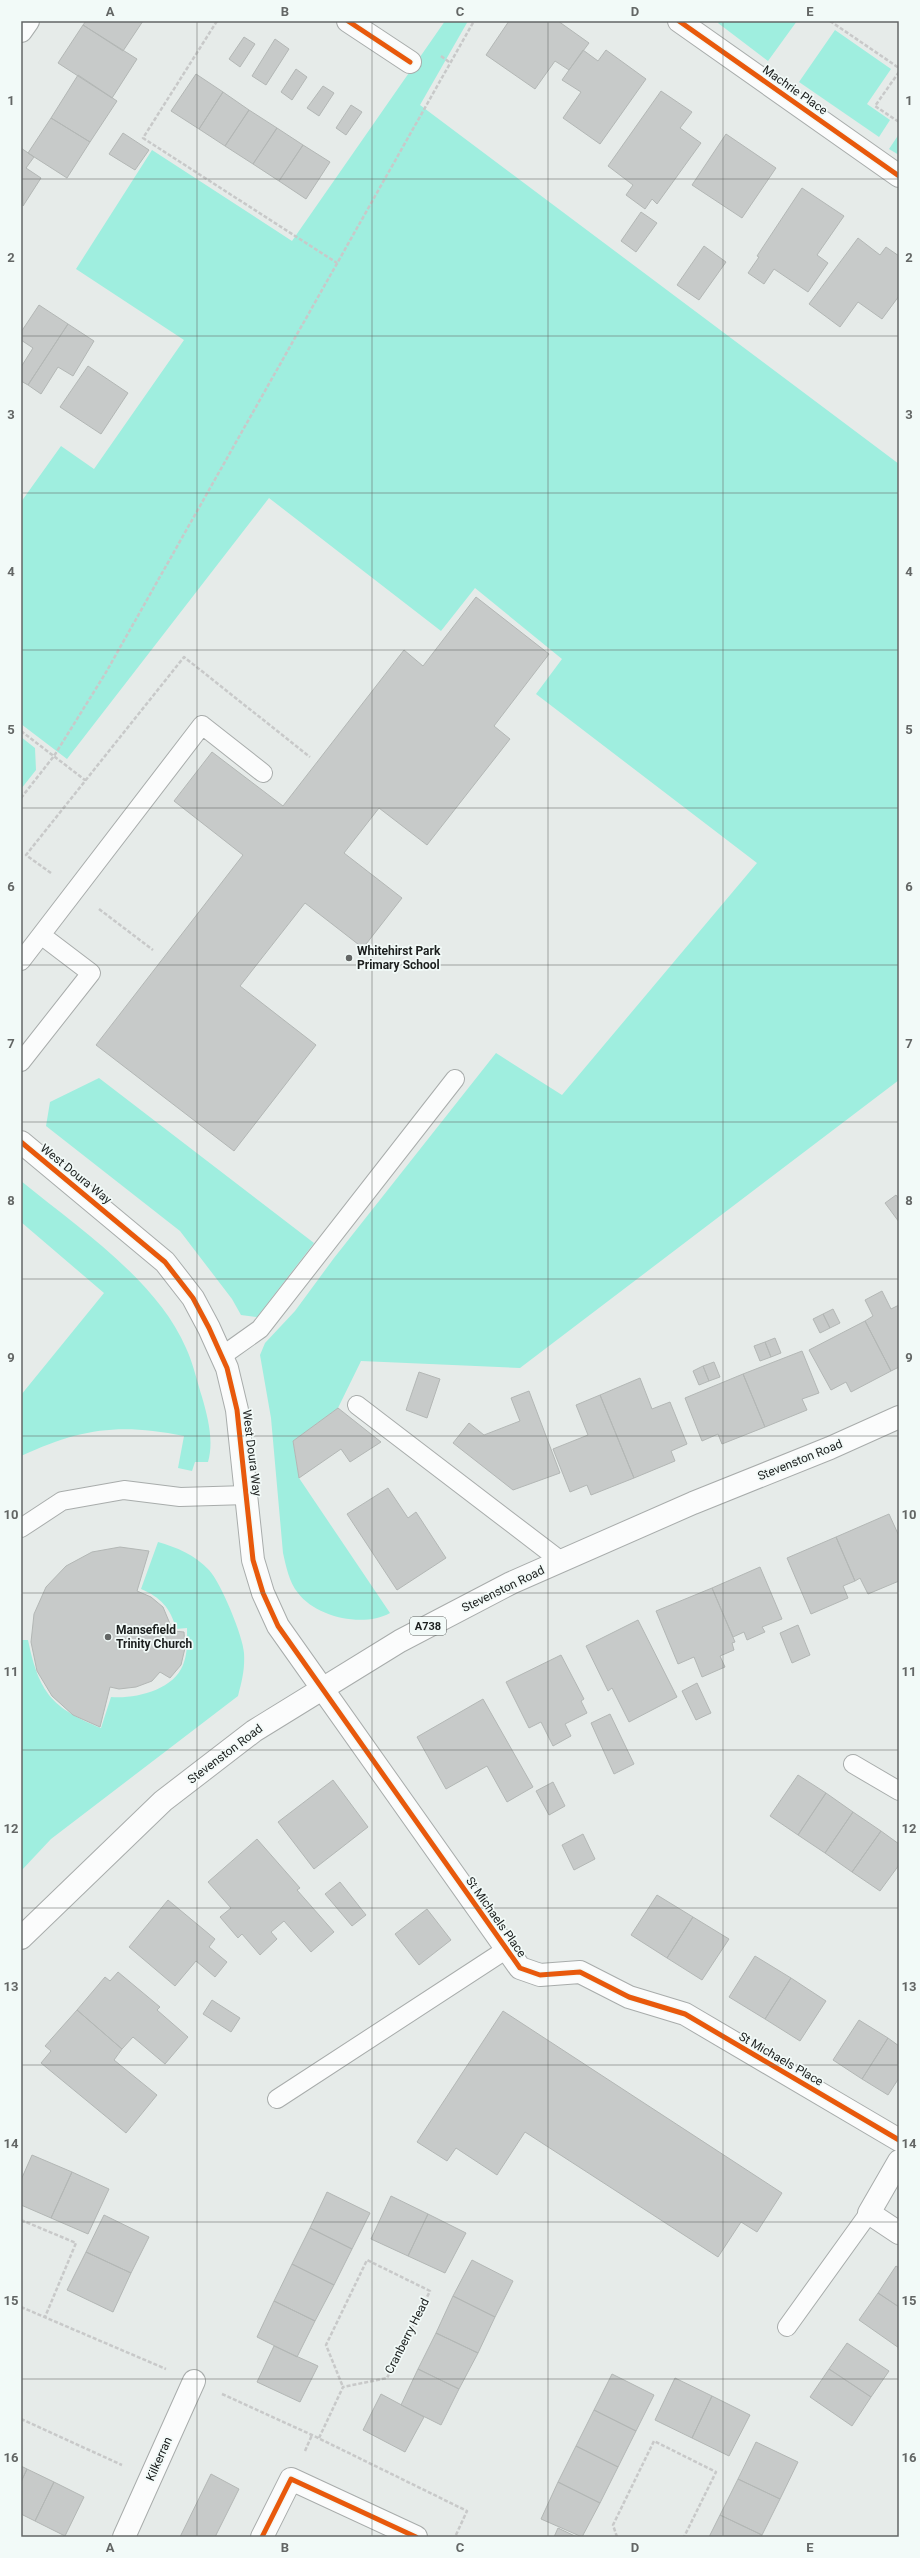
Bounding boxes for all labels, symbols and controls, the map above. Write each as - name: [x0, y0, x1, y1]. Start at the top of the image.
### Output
- text: A: [106, 4, 115, 19]
- text: B: [281, 4, 289, 19]
- text: C: [456, 4, 465, 19]
- text: D: [631, 4, 639, 19]
- text: E: [806, 4, 814, 19]
- street label: Machrie Place: [760, 63, 830, 117]
- text: 1: [7, 93, 15, 108]
- text: 1: [905, 93, 913, 108]
- text: 2: [7, 250, 15, 265]
- text: 2: [905, 250, 913, 265]
- text: 3: [7, 407, 15, 422]
- text: 3: [905, 407, 913, 422]
- text: 4: [7, 564, 15, 579]
- text: 4: [905, 564, 913, 579]
- text: 5: [7, 722, 15, 737]
- text: 5: [905, 722, 913, 737]
- text: 6: [7, 879, 15, 894]
- text: 6: [905, 879, 913, 894]
- place label: Whitehirst Park Primary School: [357, 944, 441, 972]
- marker: Whitehirst Park Primary School: [344, 953, 354, 963]
- text: 7: [7, 1036, 15, 1051]
- text: 7: [905, 1036, 913, 1051]
- street label: West Doura Way: [38, 1141, 115, 1207]
- text: 8: [7, 1193, 15, 1208]
- text: 8: [905, 1193, 913, 1208]
- text: 9: [7, 1350, 15, 1365]
- text: 9: [905, 1350, 913, 1365]
- street label: West Doura Way: [240, 1409, 264, 1497]
- street label: Stevenston Road: [756, 1437, 844, 1483]
- text: 10: [4, 1507, 18, 1522]
- text: 10: [902, 1507, 916, 1522]
- street label: Stevenston Road: [459, 1563, 547, 1615]
- road number: A738: [410, 1617, 446, 1635]
- place label: Mansefield Trinity Church: [116, 1623, 192, 1651]
- marker: Mansefield Trinity Church: [103, 1632, 113, 1642]
- text: 11: [4, 1664, 18, 1679]
- text: 11: [902, 1664, 916, 1679]
- street label: Stevenston Road: [185, 1721, 265, 1787]
- text: 12: [4, 1821, 18, 1836]
- text: 12: [902, 1821, 916, 1836]
- street label: St Michaels Place: [463, 1874, 529, 1960]
- text: 13: [4, 1979, 18, 1994]
- text: 13: [902, 1979, 916, 1994]
- street label: St Michaels Place: [736, 2029, 826, 2089]
- text: 14: [4, 2136, 19, 2151]
- text: 14: [902, 2136, 917, 2151]
- text: 15: [4, 2293, 18, 2308]
- text: 15: [902, 2293, 916, 2308]
- street label: Cranberry Head: [382, 2296, 432, 2376]
- street label: Kilkerran: [143, 2435, 175, 2483]
- text: 16: [4, 2450, 19, 2465]
- text: 16: [902, 2450, 917, 2465]
- text: A: [106, 2540, 115, 2555]
- text: B: [281, 2540, 289, 2555]
- text: C: [456, 2540, 465, 2555]
- text: D: [631, 2540, 639, 2555]
- text: E: [806, 2540, 814, 2555]

